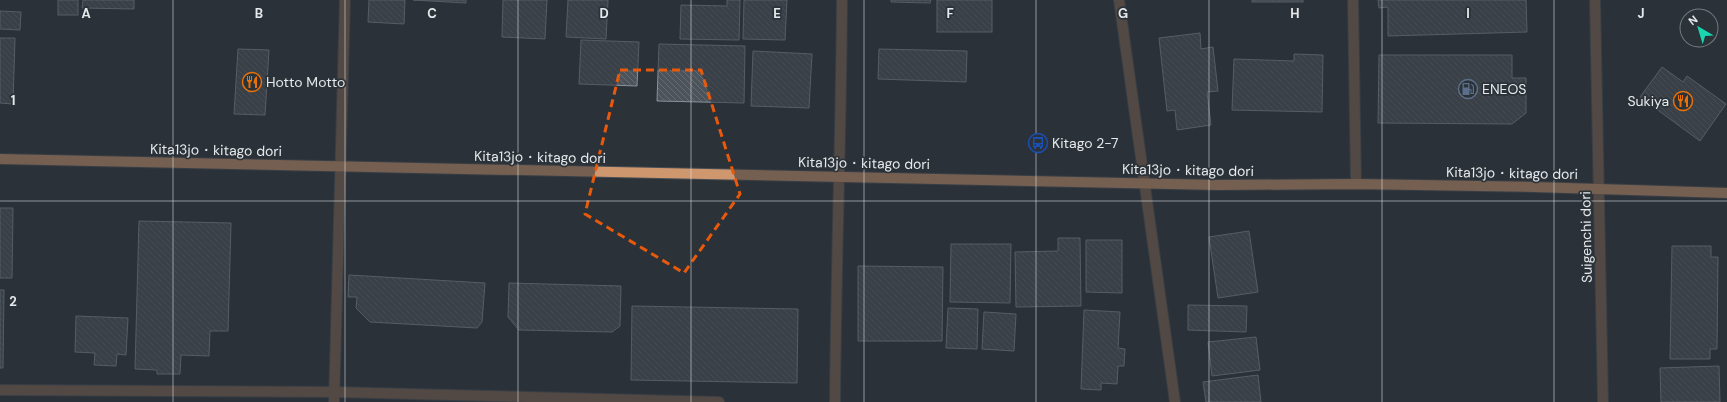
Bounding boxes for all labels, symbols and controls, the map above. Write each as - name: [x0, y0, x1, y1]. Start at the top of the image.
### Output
- text: A: [81, 5, 91, 22]
- text: B: [255, 5, 263, 22]
- text: C: [427, 5, 437, 22]
- text: D: [599, 5, 609, 22]
- text: E: [773, 5, 781, 22]
- text: F: [946, 5, 954, 22]
- text: G: [1118, 5, 1128, 22]
- text: H: [1290, 5, 1300, 22]
- text: I: [1466, 5, 1470, 22]
- text: J: [1637, 5, 1645, 22]
- north arrow: [1679, 8, 1719, 48]
- text: N: [1685, 12, 1700, 28]
- restaurant icon: Hotto Motto: [241, 71, 263, 93]
- place label: Hotto Motto: [266, 73, 345, 91]
- fuel station icon: ENEOS: [1457, 78, 1479, 100]
- place label: ENEOS: [1482, 80, 1526, 98]
- restaurant icon: Sukiya: [1672, 90, 1694, 112]
- text: 1: [11, 92, 15, 109]
- place label: Sukiya: [1627, 92, 1669, 110]
- bus stop icon: Kitago 2-7: [1027, 132, 1049, 154]
- place label: Kitago 2-7: [1052, 134, 1119, 152]
- street label: Kita13jo・kitago dori: [150, 140, 282, 160]
- street label: Kita13jo・kitago dori: [474, 147, 606, 167]
- street label: Kita13jo・kitago dori: [798, 153, 930, 173]
- street label: Kita13jo・kitago dori: [1122, 160, 1254, 180]
- street label: Kita13jo・kitago dori: [1446, 163, 1578, 183]
- street label: Suigenchi dori: [1576, 191, 1596, 283]
- text: 2: [9, 293, 17, 310]

